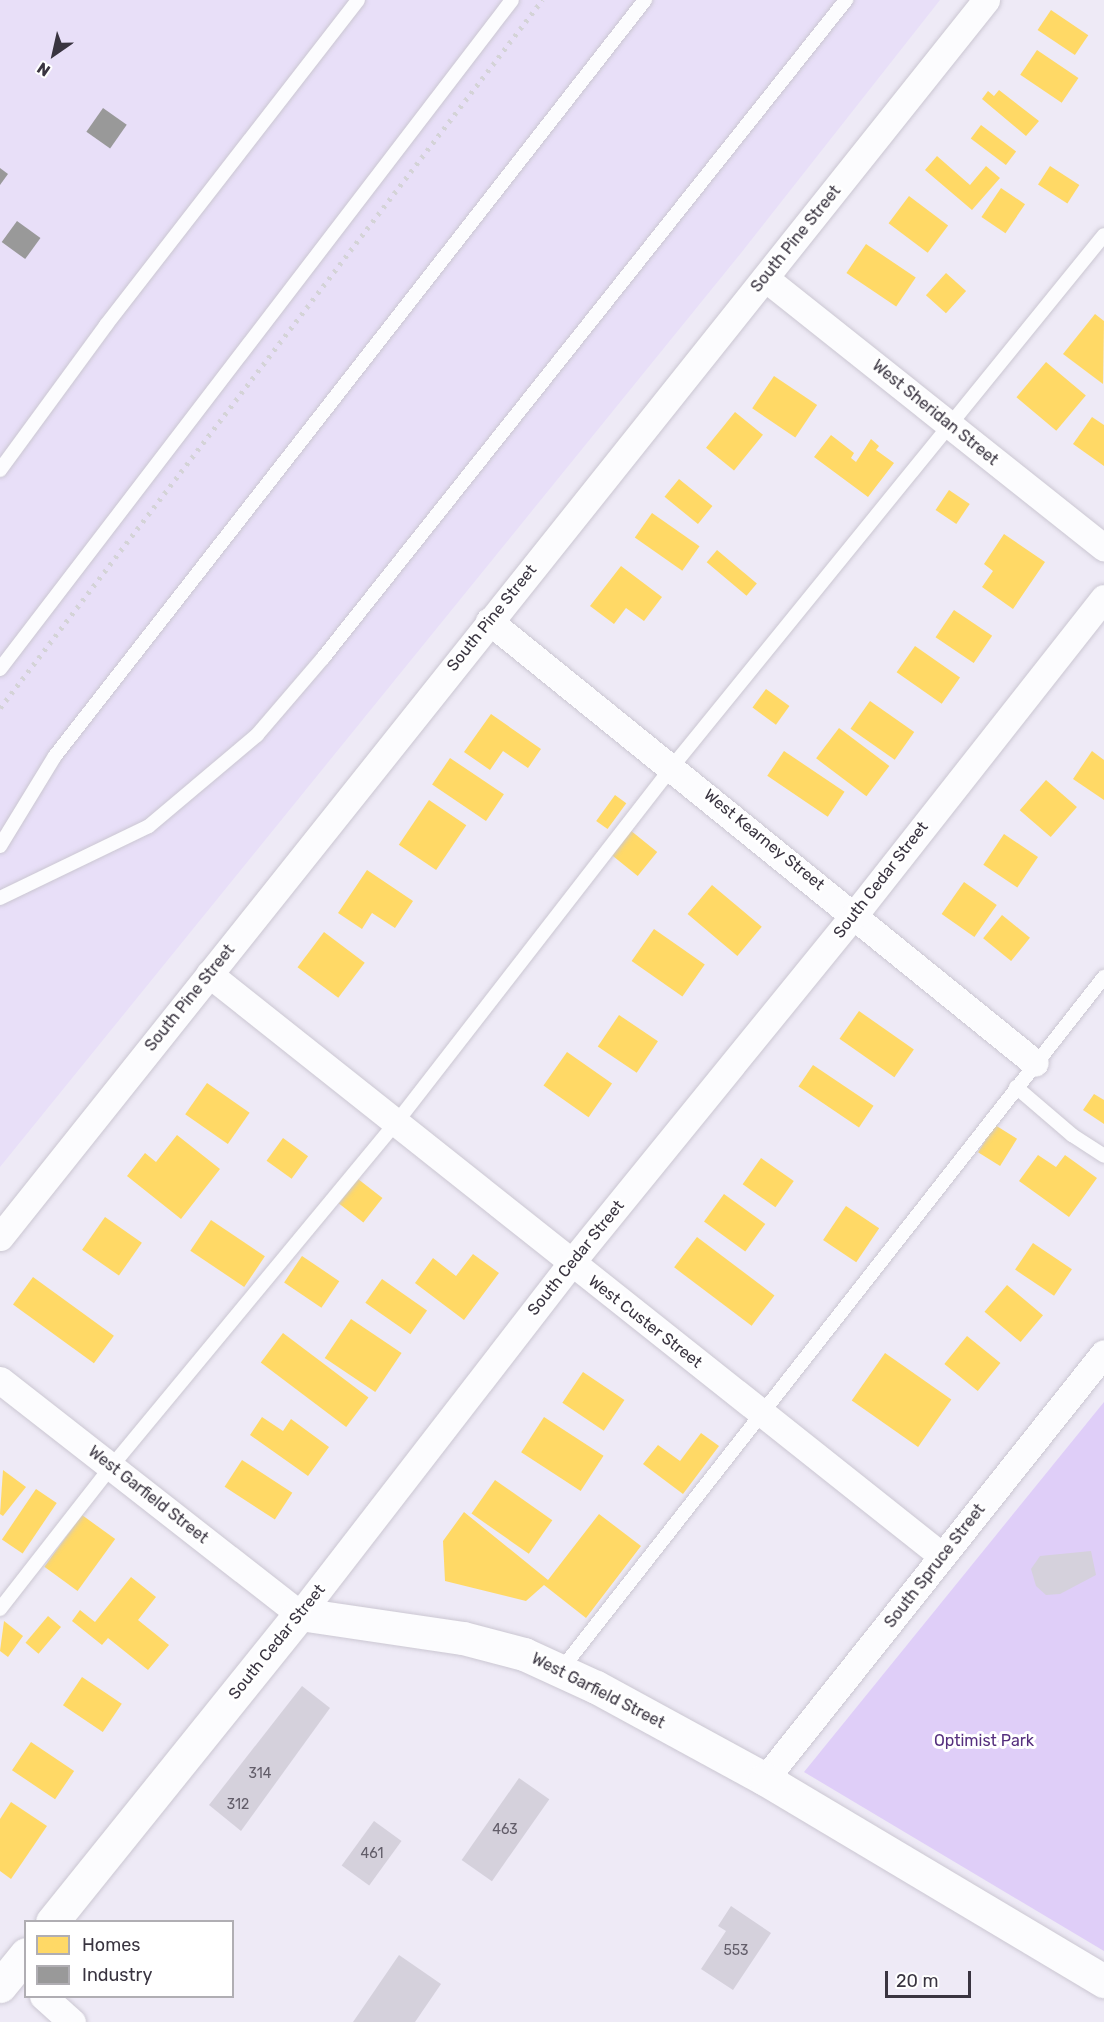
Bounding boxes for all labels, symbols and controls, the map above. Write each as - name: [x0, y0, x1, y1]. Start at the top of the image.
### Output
- north arrow: [24, 24, 84, 84]
- text: N: [34, 58, 54, 80]
- street label: South Pine Street: [747, 182, 845, 296]
- street label: West Sheridan Street: [868, 356, 1002, 470]
- street label: South Pine Street: [443, 561, 541, 675]
- street label: West Kearney Street: [700, 785, 828, 895]
- street label: South Cedar Street: [829, 818, 933, 942]
- street label: South Pine Street: [141, 941, 239, 1055]
- street label: South Cedar Street: [524, 1196, 628, 1320]
- street label: West Custer Street: [584, 1271, 706, 1373]
- street label: West Garfield Street: [84, 1442, 212, 1548]
- street label: South Spruce Street: [881, 1500, 989, 1632]
- street label: South Cedar Street: [225, 1580, 329, 1704]
- street label: West Garfield Street: [528, 1649, 668, 1733]
- park label: Optimist Park: [934, 1731, 1034, 1751]
- house number: 314: [249, 1766, 271, 1782]
- house number: 312: [227, 1797, 249, 1813]
- house number: 463: [492, 1822, 518, 1838]
- house number: 461: [361, 1846, 383, 1862]
- legend: [24, 1920, 234, 1998]
- text: Homes: [82, 1934, 140, 1956]
- house number: 553: [723, 1943, 749, 1959]
- scale bar: [888, 1959, 974, 1997]
- text: Industry: [82, 1964, 152, 1986]
- text: 20 m: [896, 1970, 938, 1992]

